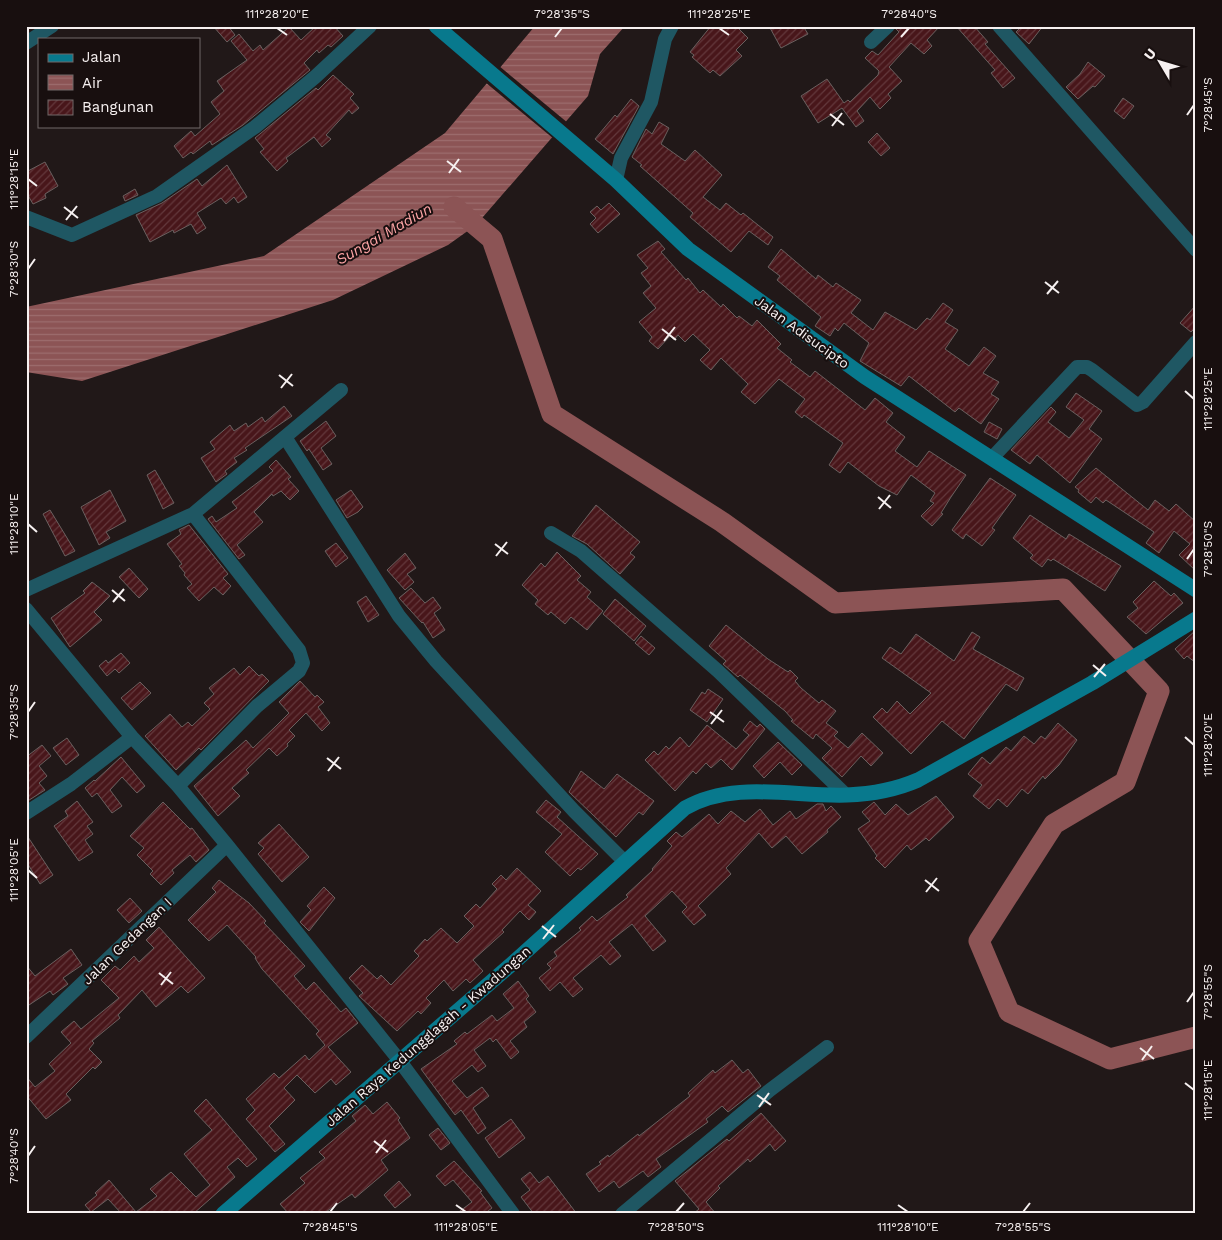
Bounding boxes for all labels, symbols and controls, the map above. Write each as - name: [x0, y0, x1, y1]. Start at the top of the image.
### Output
- text: 111°28'20"E: [245, 7, 309, 21]
- text: 7°28'35"S: [534, 7, 590, 21]
- text: 111°28'25"E: [687, 7, 751, 21]
- text: 7°28'40"S: [881, 7, 937, 21]
- legend: [38, 38, 200, 128]
- north arrow: [1134, 38, 1184, 88]
- text: U: [1140, 45, 1159, 63]
- text: Jalan: [82, 48, 121, 66]
- text: Air: [82, 74, 102, 92]
- text: 7°28'45"S: [1201, 77, 1215, 133]
- text: Bangunan: [82, 98, 154, 116]
- text: 111°28'15"E: [7, 148, 21, 209]
- water label: Sungai Madiun: [333, 199, 435, 269]
- text: 7°28'30"S: [7, 241, 21, 297]
- street label: Jalan Adisucipto: [752, 292, 852, 372]
- text: 111°28'25"E: [1201, 367, 1215, 431]
- text: 111°28'10"E: [7, 493, 21, 555]
- text: 7°28'50"S: [1201, 521, 1215, 577]
- text: 7°28'35"S: [7, 684, 21, 740]
- text: 111°28'20"E: [1201, 713, 1215, 777]
- text: 111°28'05"E: [7, 838, 21, 902]
- street label: Jalan Gedangan I: [79, 894, 175, 988]
- street label: Jalan Raya Kedungglagah - Kwadungan: [322, 943, 534, 1129]
- text: 7°28'55"S: [1201, 964, 1215, 1020]
- text: 111°28'15"E: [1201, 1059, 1215, 1120]
- text: 7°28'40"S: [7, 1128, 21, 1184]
- text: 7°28'45"S: [302, 1220, 358, 1234]
- text: 111°28'05"E: [434, 1220, 498, 1234]
- text: 7°28'50"S: [648, 1220, 704, 1234]
- text: 111°28'10"E: [877, 1220, 939, 1234]
- text: 7°28'55"S: [995, 1220, 1051, 1234]

